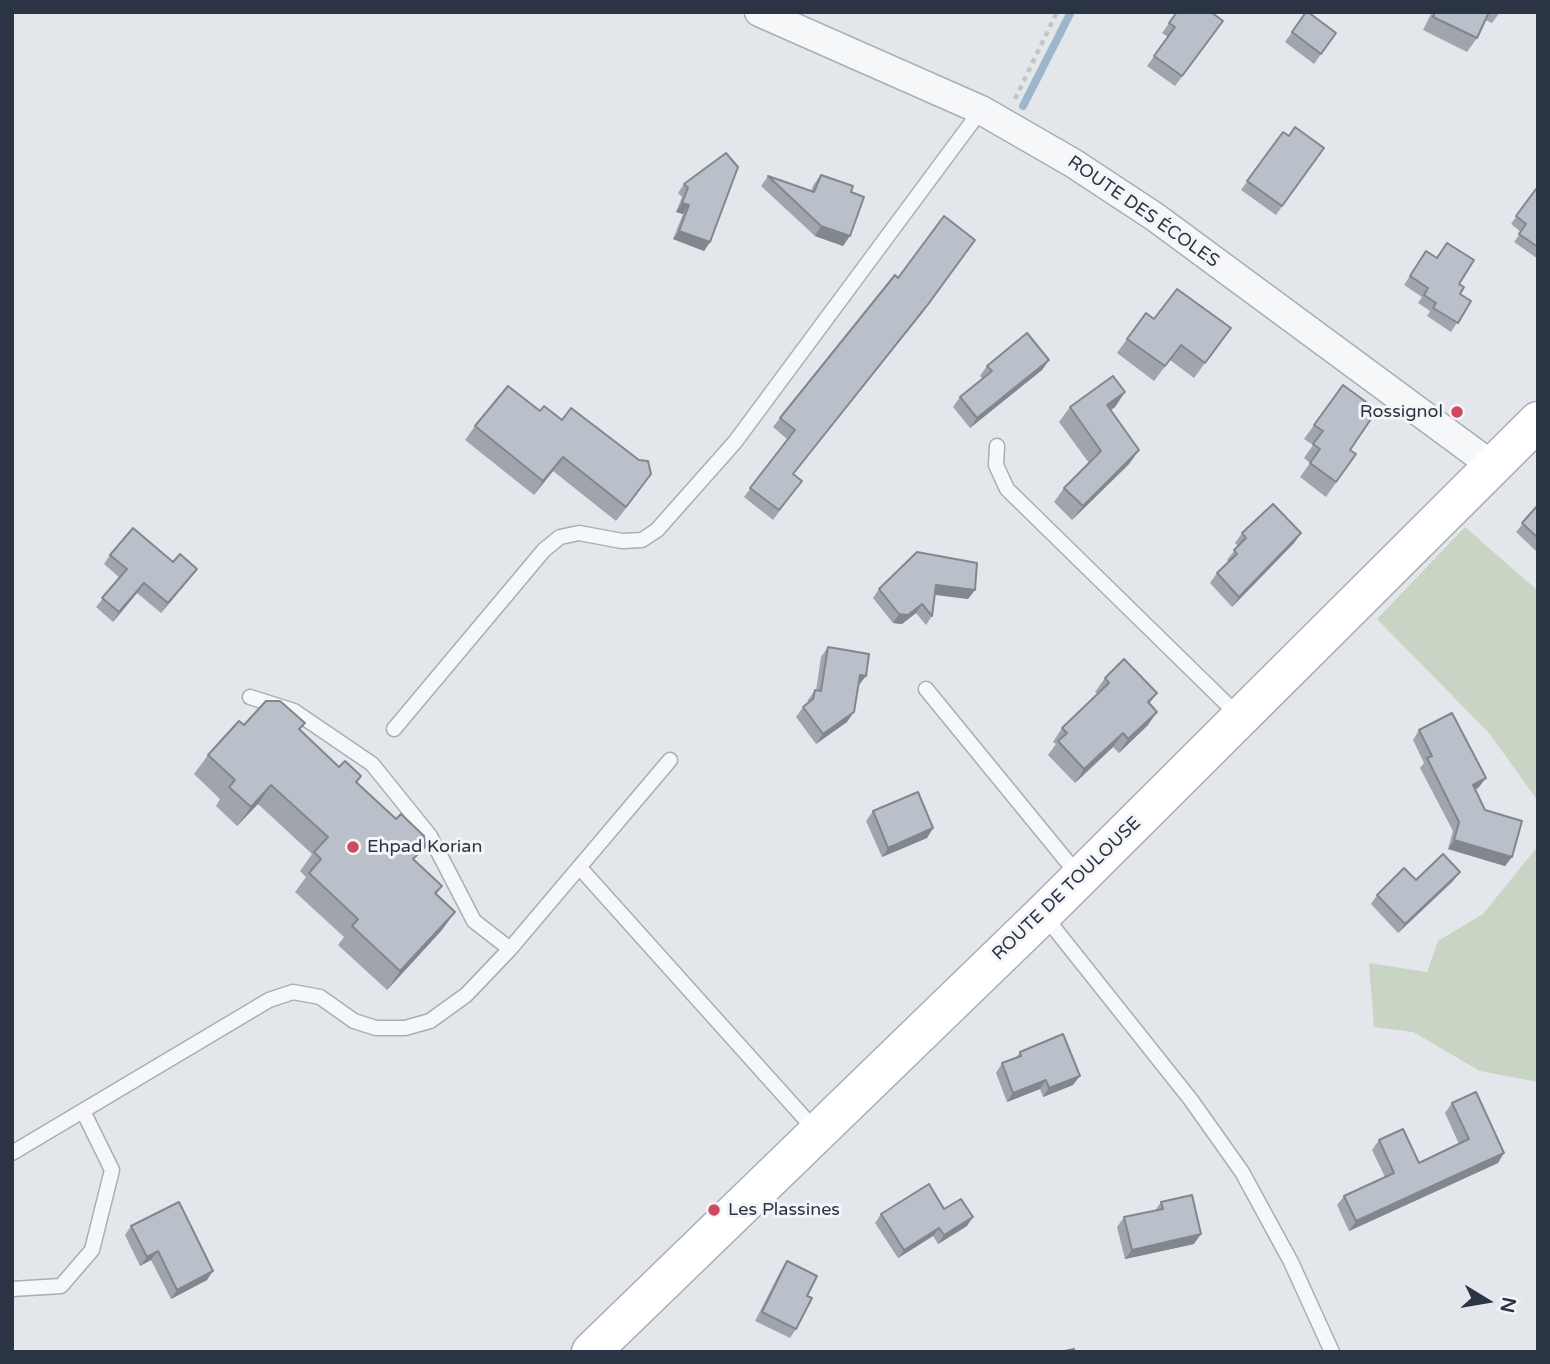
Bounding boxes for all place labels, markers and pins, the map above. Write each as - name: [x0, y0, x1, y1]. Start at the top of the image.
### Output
- place label: Rossignol: [1360, 401, 1443, 423]
- marker: Rossignol: [1449, 404, 1465, 420]
- place label: Ehpad Korian: [367, 836, 482, 858]
- marker: Ehpad Korian: [345, 839, 361, 855]
- place label: Les Plassines: [728, 1199, 840, 1221]
- marker: Les Plassines: [706, 1202, 722, 1218]

